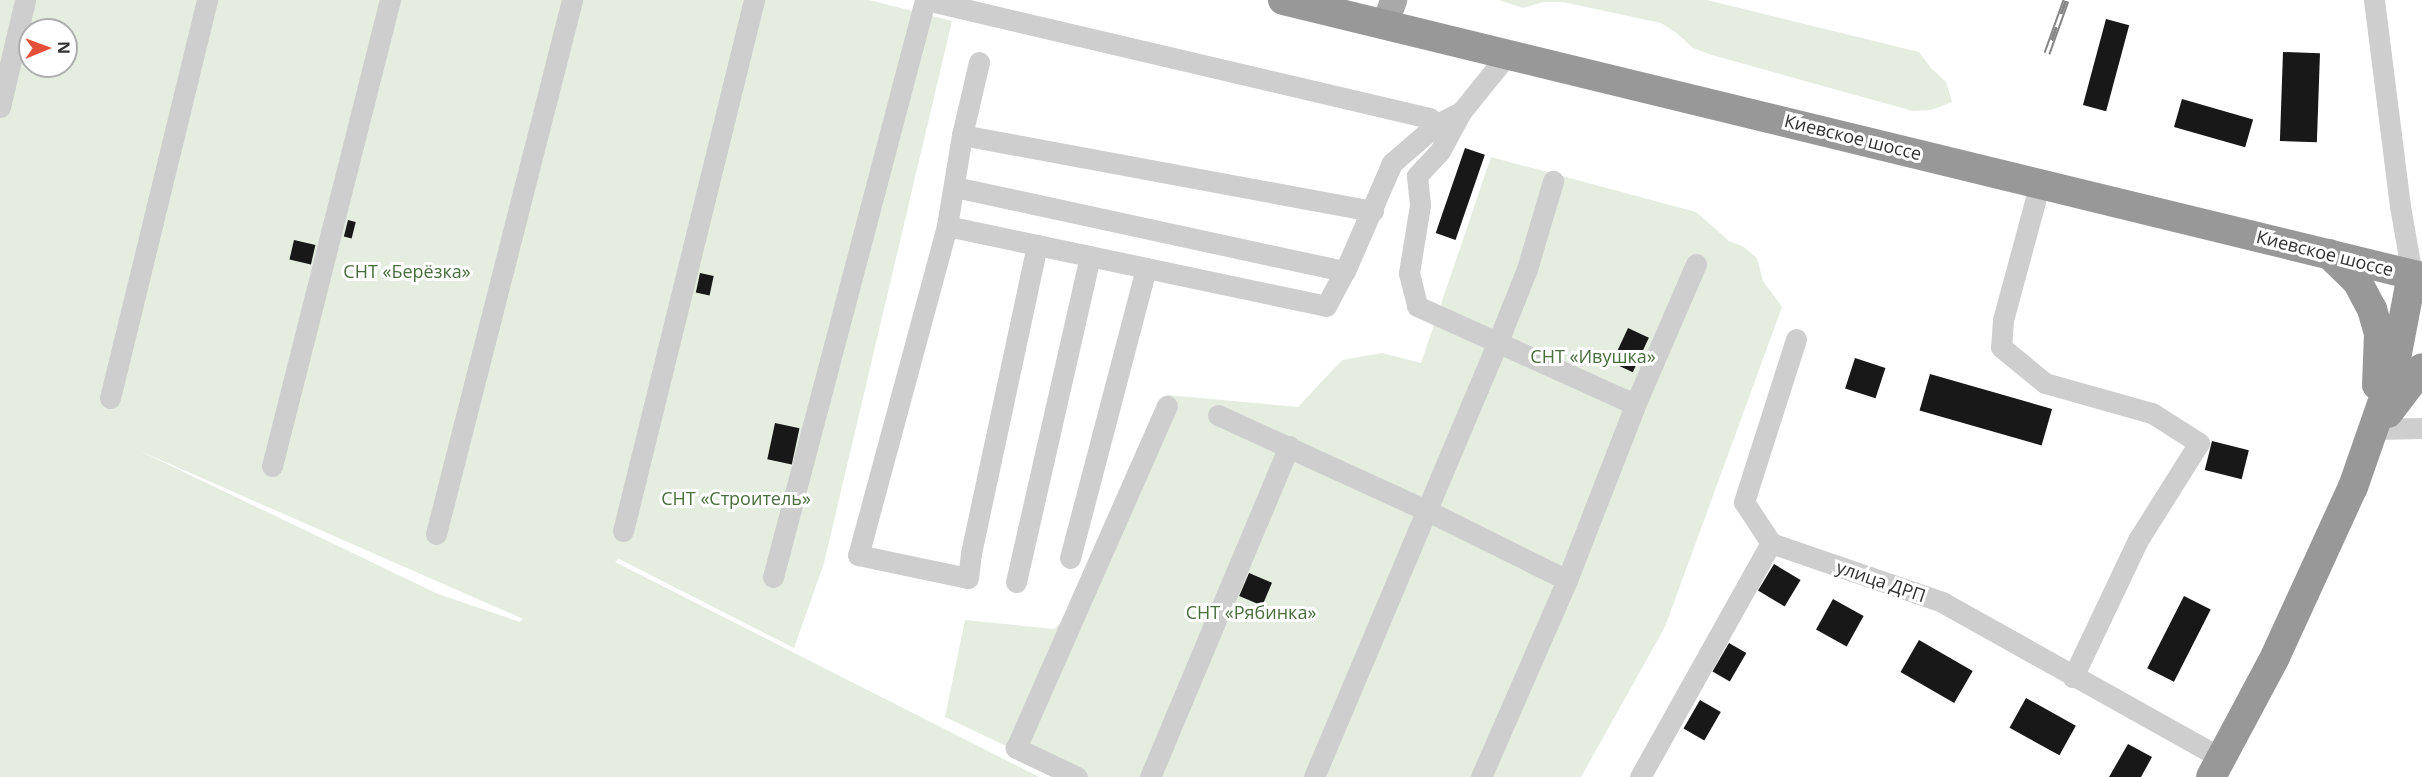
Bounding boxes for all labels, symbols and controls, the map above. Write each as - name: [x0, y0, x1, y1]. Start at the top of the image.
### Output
- north arrow: [18, 18, 78, 78]
- text: N: [53, 41, 75, 54]
- street label: Киевское шоссе: [1782, 110, 1924, 164]
- street label: Киевское шоссе: [2254, 226, 2396, 280]
- park label: СНТ «Берёзка»: [343, 260, 471, 282]
- park label: СНТ «Ивушка»: [1530, 345, 1656, 367]
- park label: СНТ «Строитель»: [661, 487, 811, 509]
- street label: улица ДРП: [1834, 556, 1928, 606]
- park label: СНТ «Рябинка»: [1186, 601, 1316, 623]

